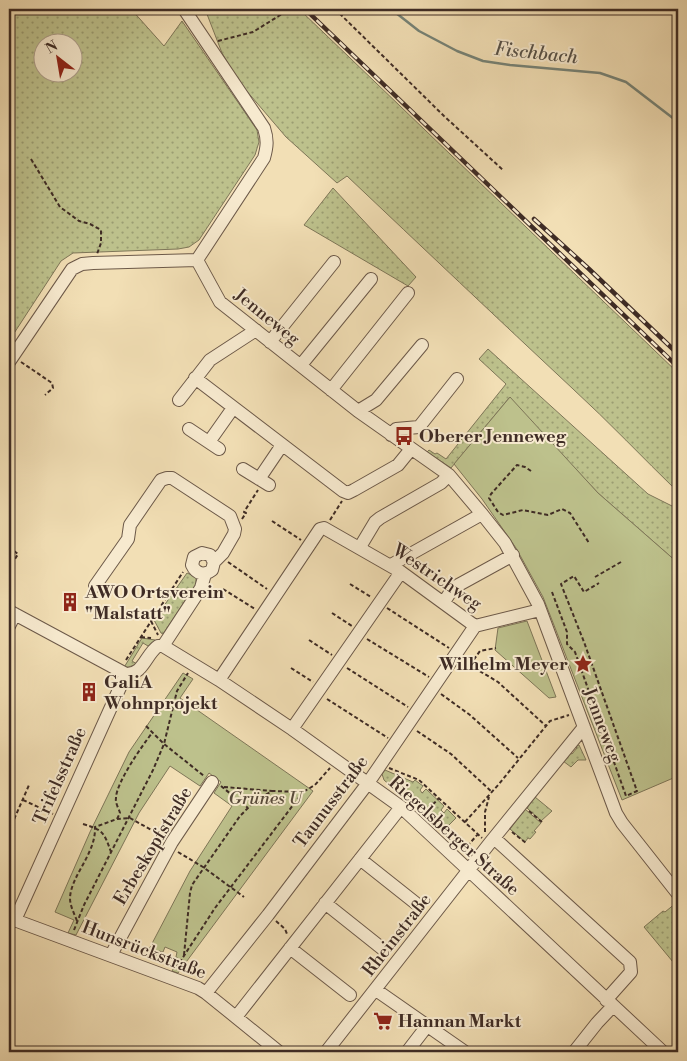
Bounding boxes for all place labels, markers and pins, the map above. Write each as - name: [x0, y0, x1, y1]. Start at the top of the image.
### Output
- bus stop icon: Oberer Jenneweg: [393, 425, 415, 447]
- place label: Oberer Jenneweg: [419, 425, 567, 448]
- place label: AWO Ortsverein "Malstatt": [84, 581, 224, 625]
- building icon: AWO Ortsverein "Malstatt": [59, 591, 81, 613]
- place label: Wilhelm Meyer: [438, 653, 568, 676]
- place icon: Wilhelm Meyer: [572, 653, 594, 675]
- place label: GaliA Wohnprojekt: [103, 671, 218, 715]
- building icon: GaliA Wohnprojekt: [78, 681, 100, 703]
- supermarket icon: Hannan Markt: [372, 1010, 394, 1032]
- place label: Hannan Markt: [398, 1010, 522, 1033]

